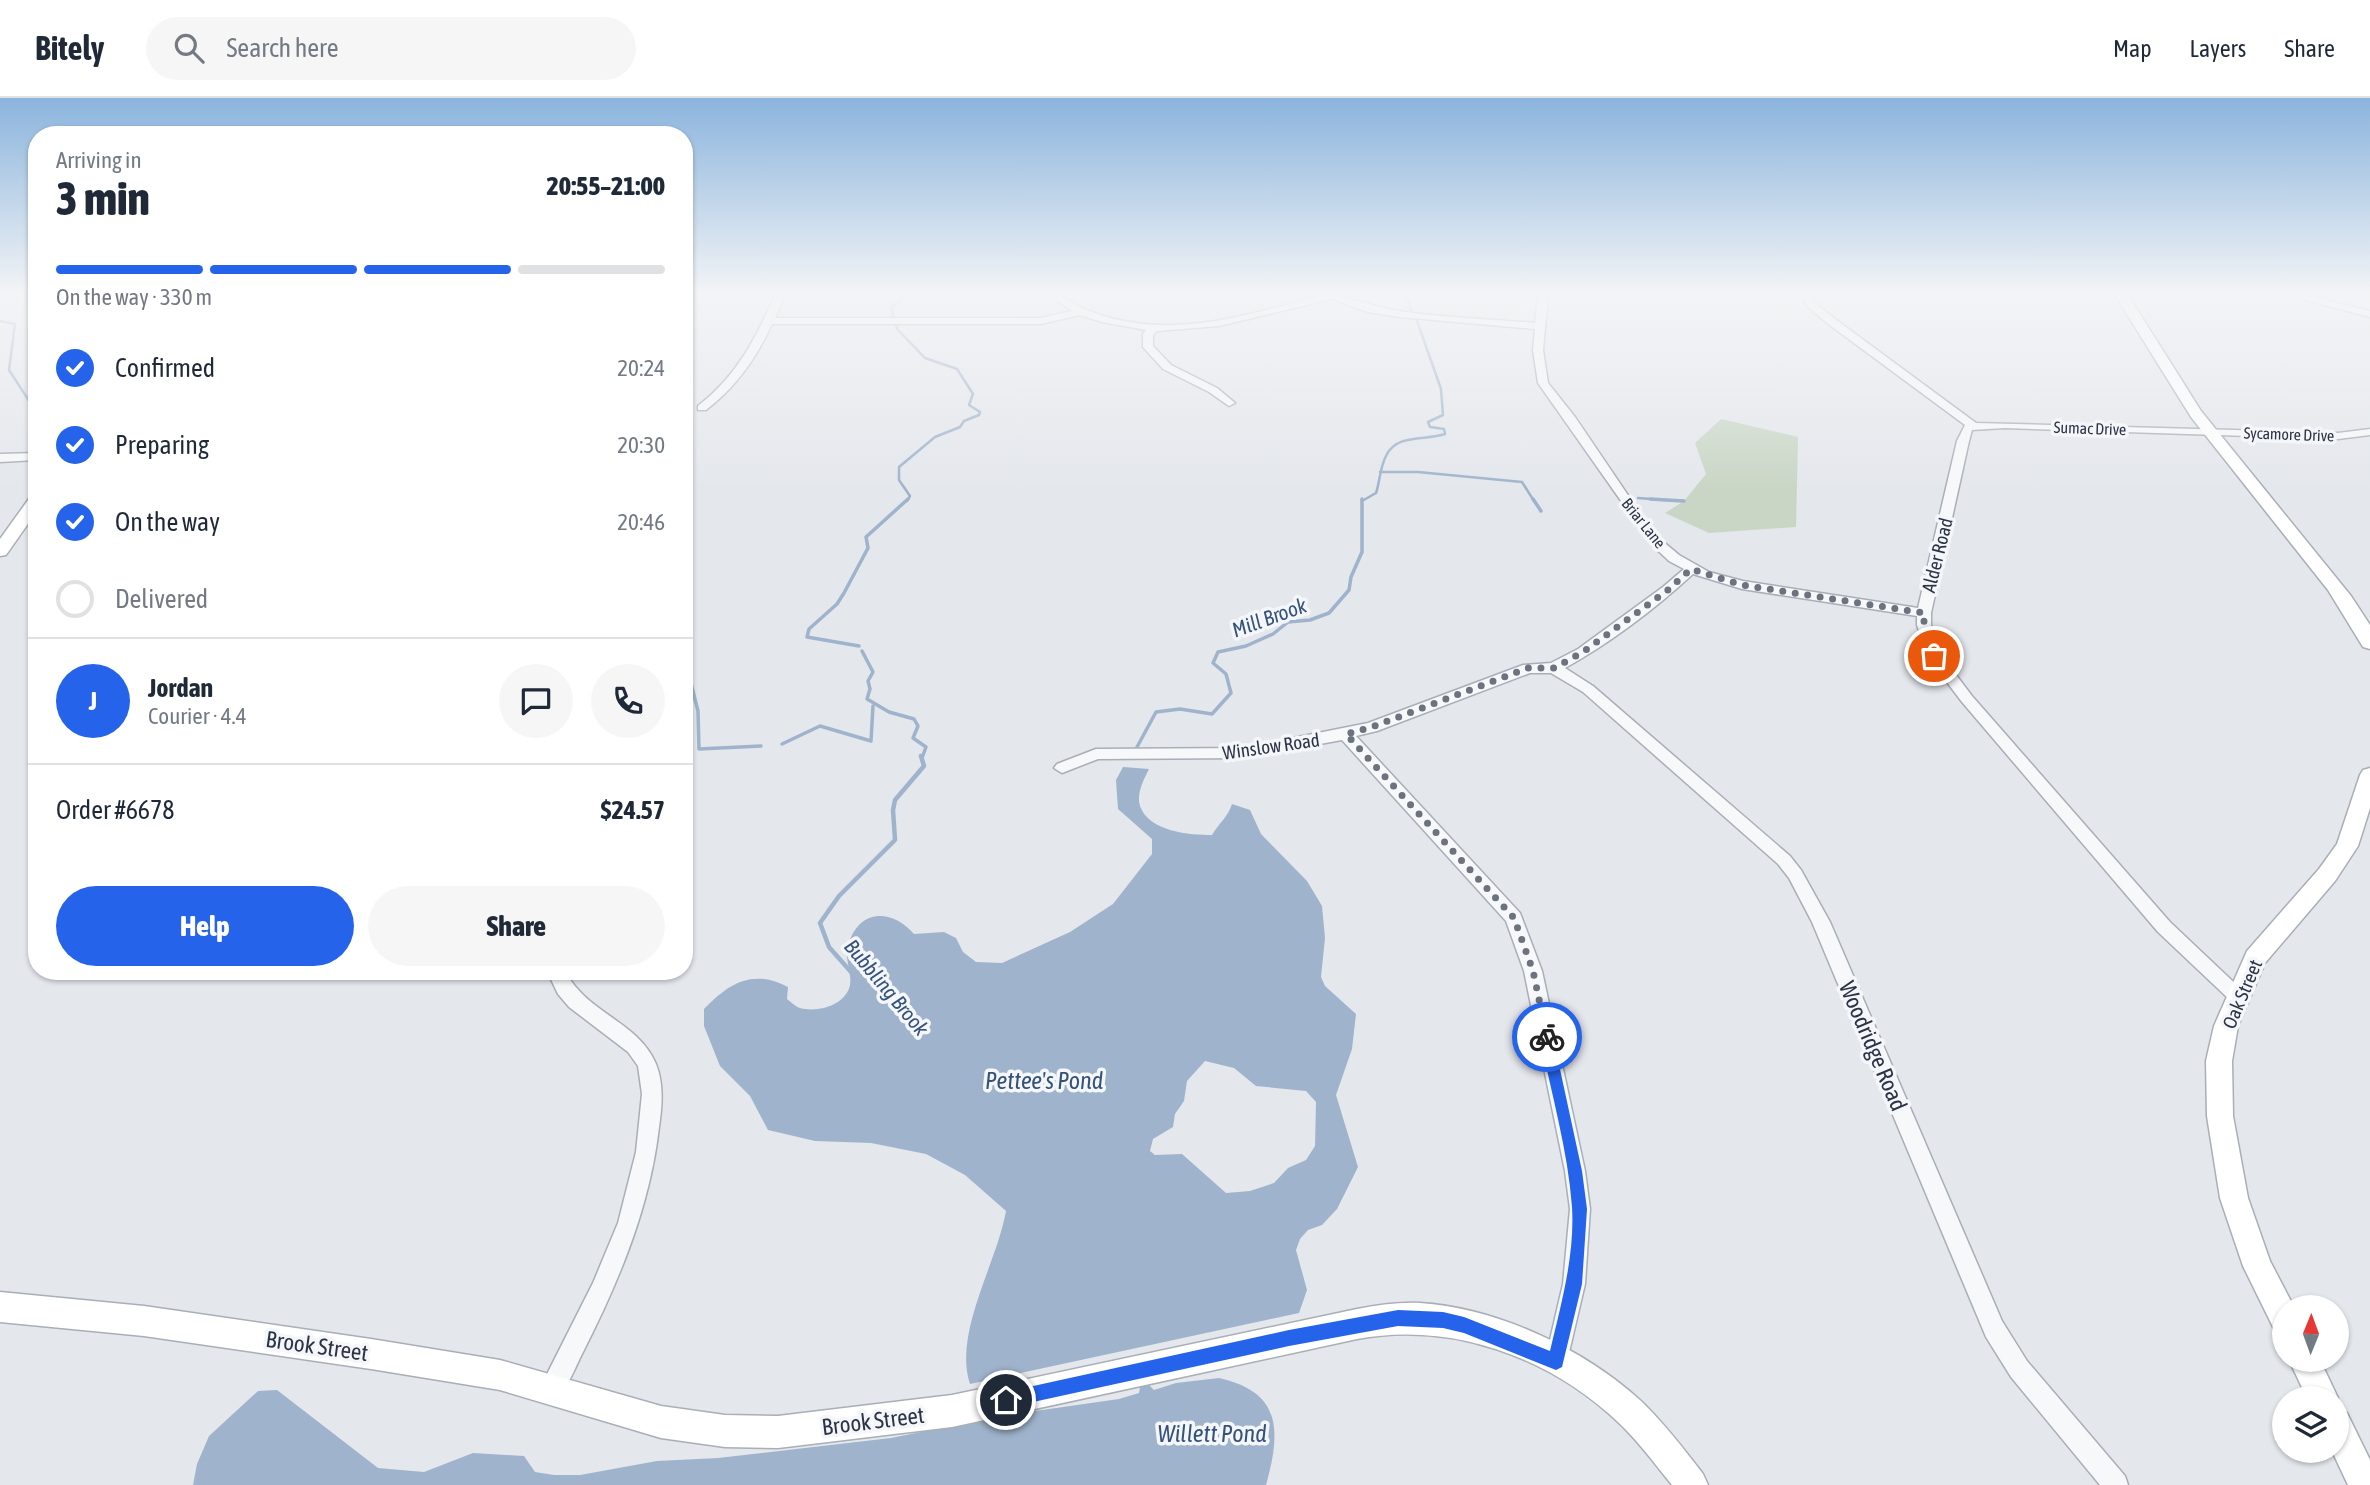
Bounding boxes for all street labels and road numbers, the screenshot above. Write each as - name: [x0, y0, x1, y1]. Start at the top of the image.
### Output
- street label: Sumac Drive: [2053, 418, 2127, 438]
- street label: Sycamore Drive: [2243, 423, 2335, 446]
- street label: Briar Lane: [1618, 494, 1670, 552]
- street label: Alder Road: [1917, 515, 1957, 595]
- street label: Winslow Road: [1221, 728, 1321, 764]
- street label: Oak Street: [2218, 956, 2266, 1032]
- street label: Woodridge Road: [1834, 977, 1912, 1115]
- street label: Brook Street: [264, 1326, 370, 1366]
- street label: Brook Street: [820, 1402, 926, 1440]

